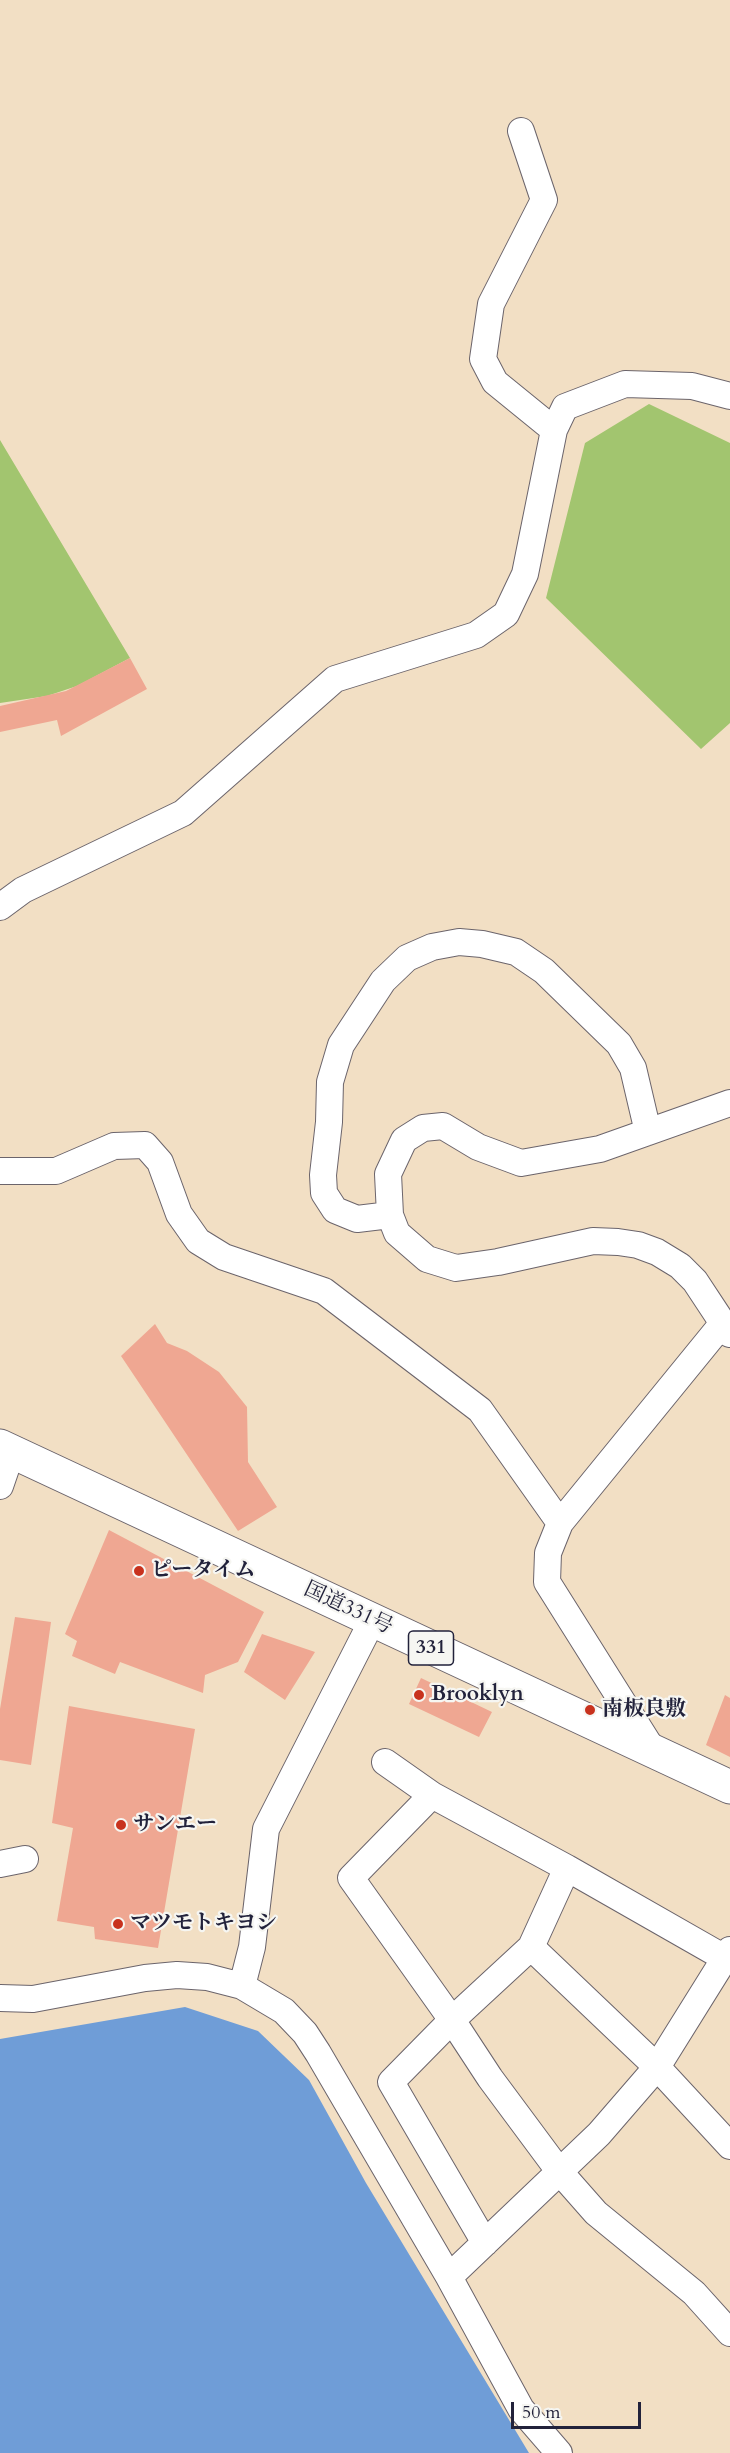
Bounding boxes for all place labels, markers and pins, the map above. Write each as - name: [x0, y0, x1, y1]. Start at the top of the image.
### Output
- place label: ピータイム: [151, 1558, 255, 1584]
- marker: ピータイム: [132, 1564, 146, 1578]
- place label: Brooklyn: [431, 1682, 524, 1708]
- marker: Brooklyn: [412, 1688, 426, 1702]
- place label: 南板良敷: [602, 1697, 686, 1723]
- marker: 南板良敷: [583, 1703, 597, 1717]
- place label: サンエー: [133, 1812, 217, 1838]
- marker: サンエー: [114, 1818, 128, 1832]
- place label: マツモトキヨシ: [130, 1911, 277, 1937]
- marker: マツモトキヨシ: [111, 1917, 125, 1931]

